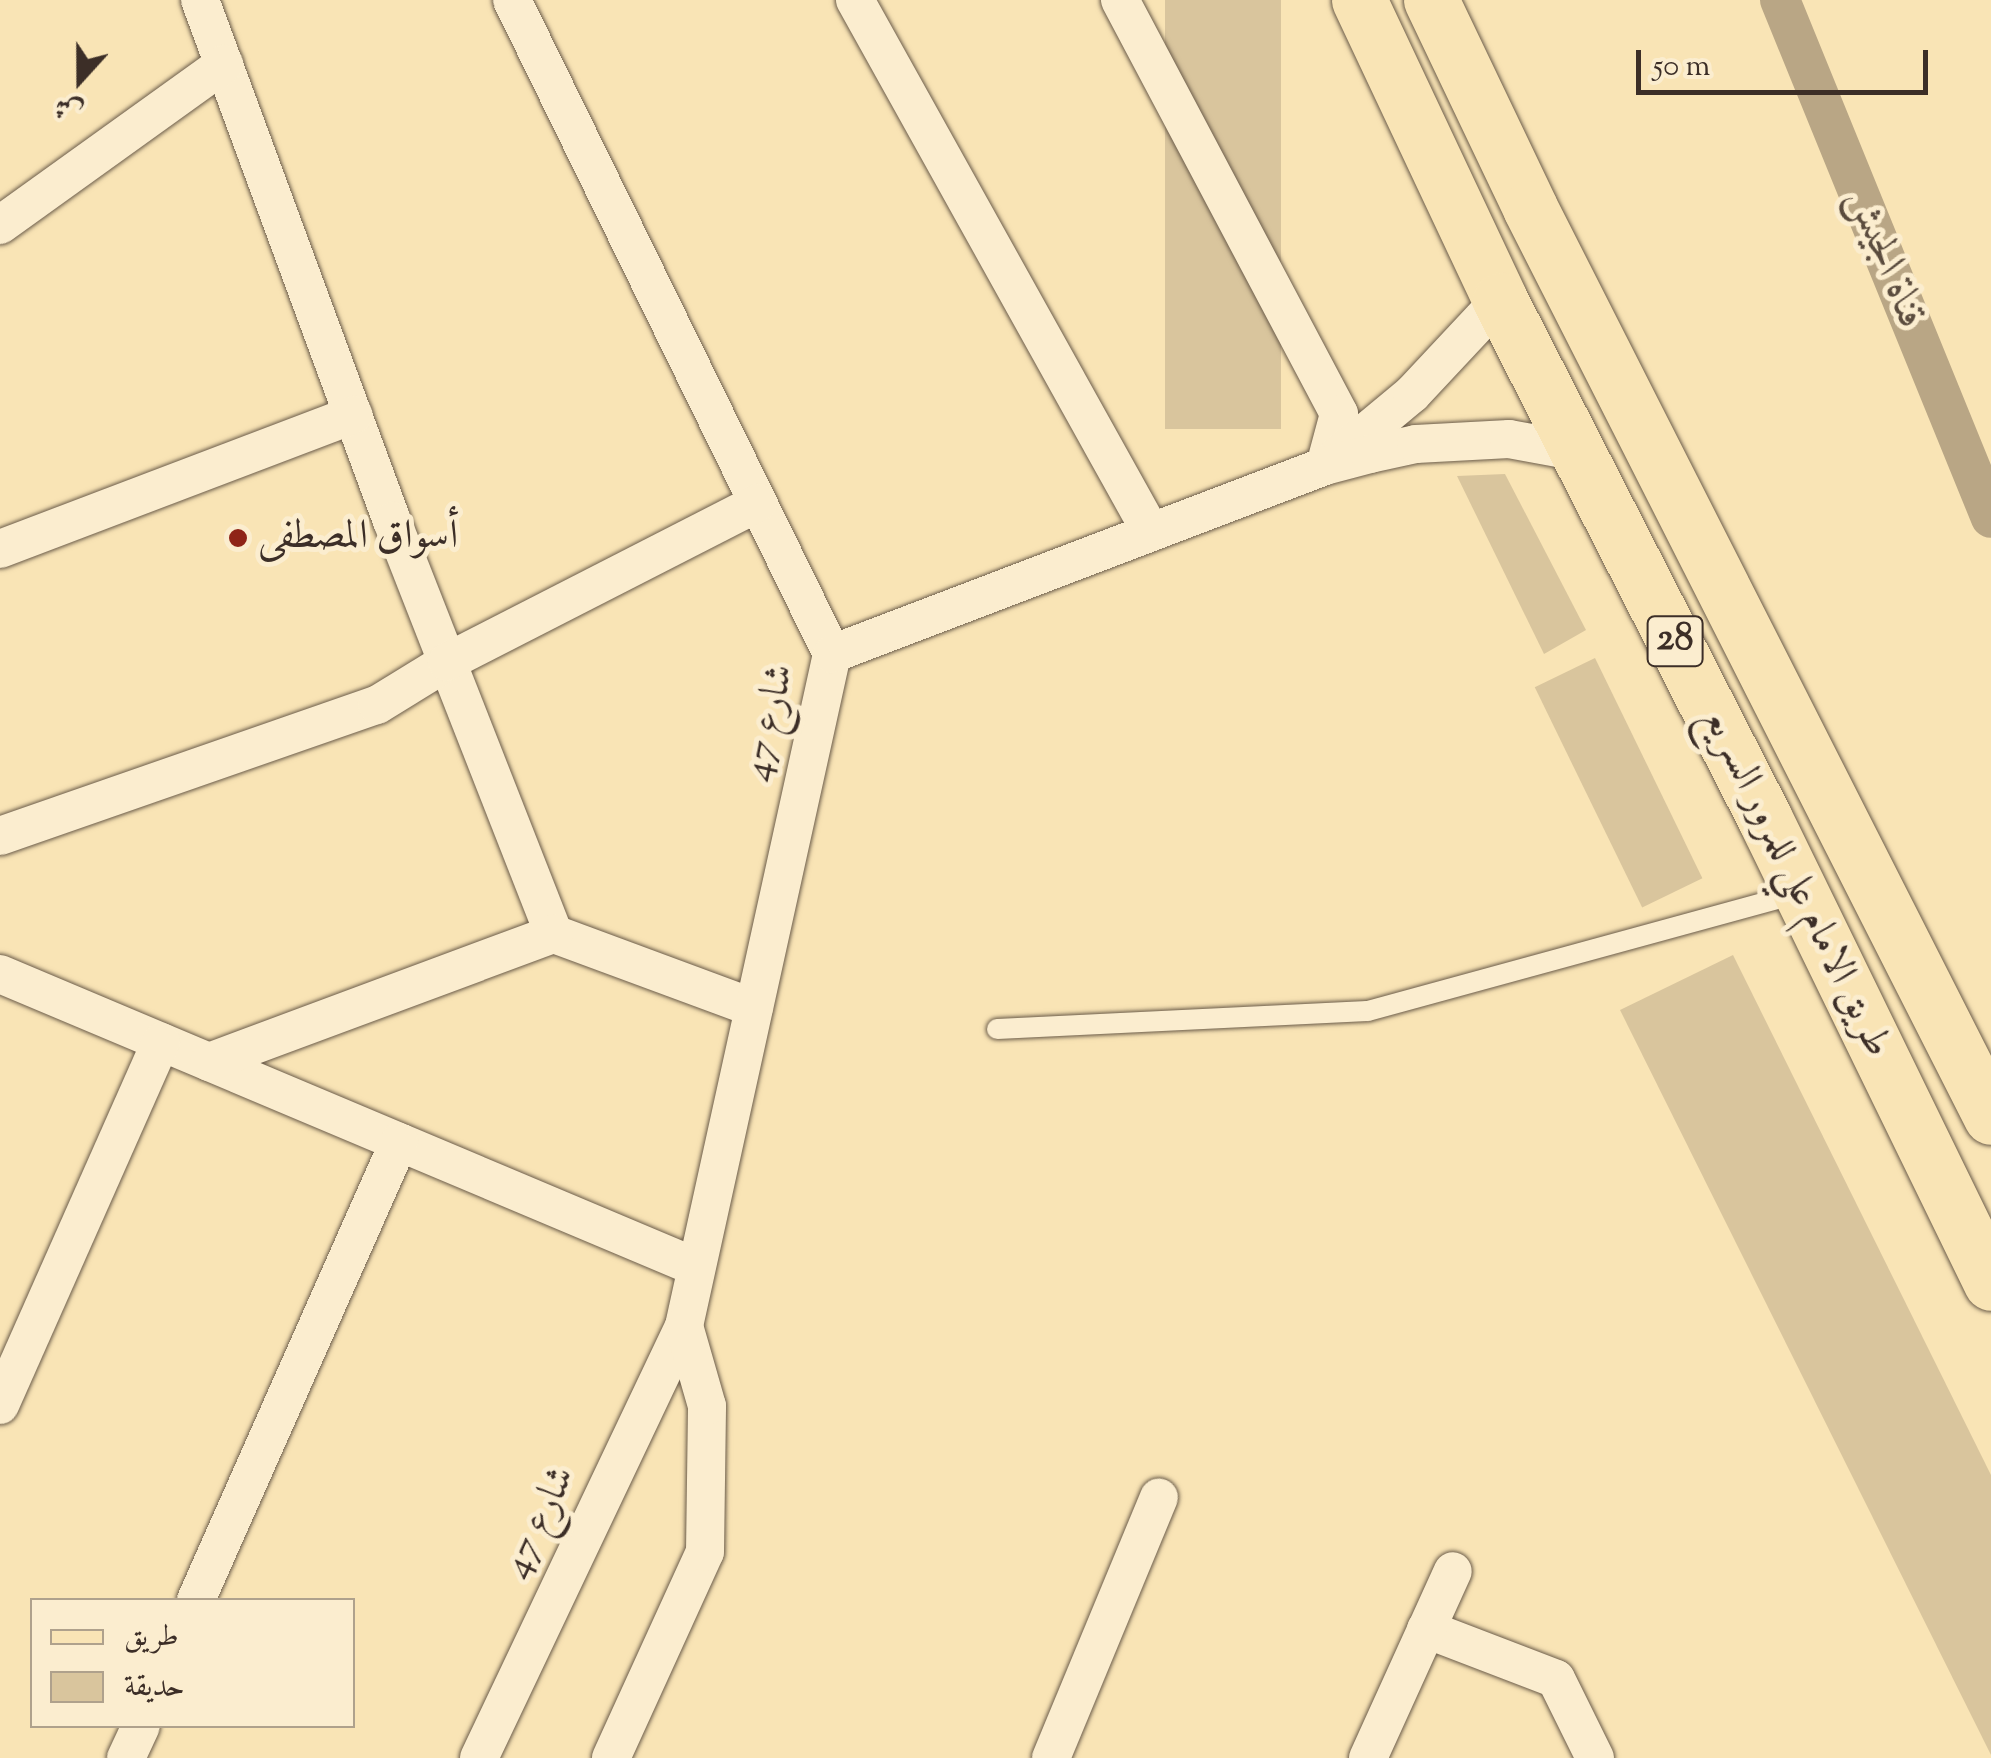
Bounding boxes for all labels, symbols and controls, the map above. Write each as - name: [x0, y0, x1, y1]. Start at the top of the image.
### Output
- north arrow: [30, 30, 130, 130]
- scale bar: [1641, 30, 1934, 92]
- text: 50 m: [1653, 46, 1710, 89]
- text: ش: [49, 84, 89, 132]
- water label: قناة الجيش: [1834, 181, 1936, 337]
- place label: أسواق المصطفى: [258, 514, 458, 562]
- marker: أسواق المصطفى: [227, 527, 249, 549]
- road number: 28: [1645, 608, 1705, 674]
- street label: شارع 47: [735, 660, 807, 786]
- street label: طريق الامام علي للمرور السريع: [1689, 700, 1901, 1066]
- street label: شارع 47: [494, 1459, 588, 1587]
- legend: [30, 1598, 355, 1728]
- text: طريق: [124, 1616, 179, 1659]
- text: حديقة: [124, 1666, 185, 1709]

